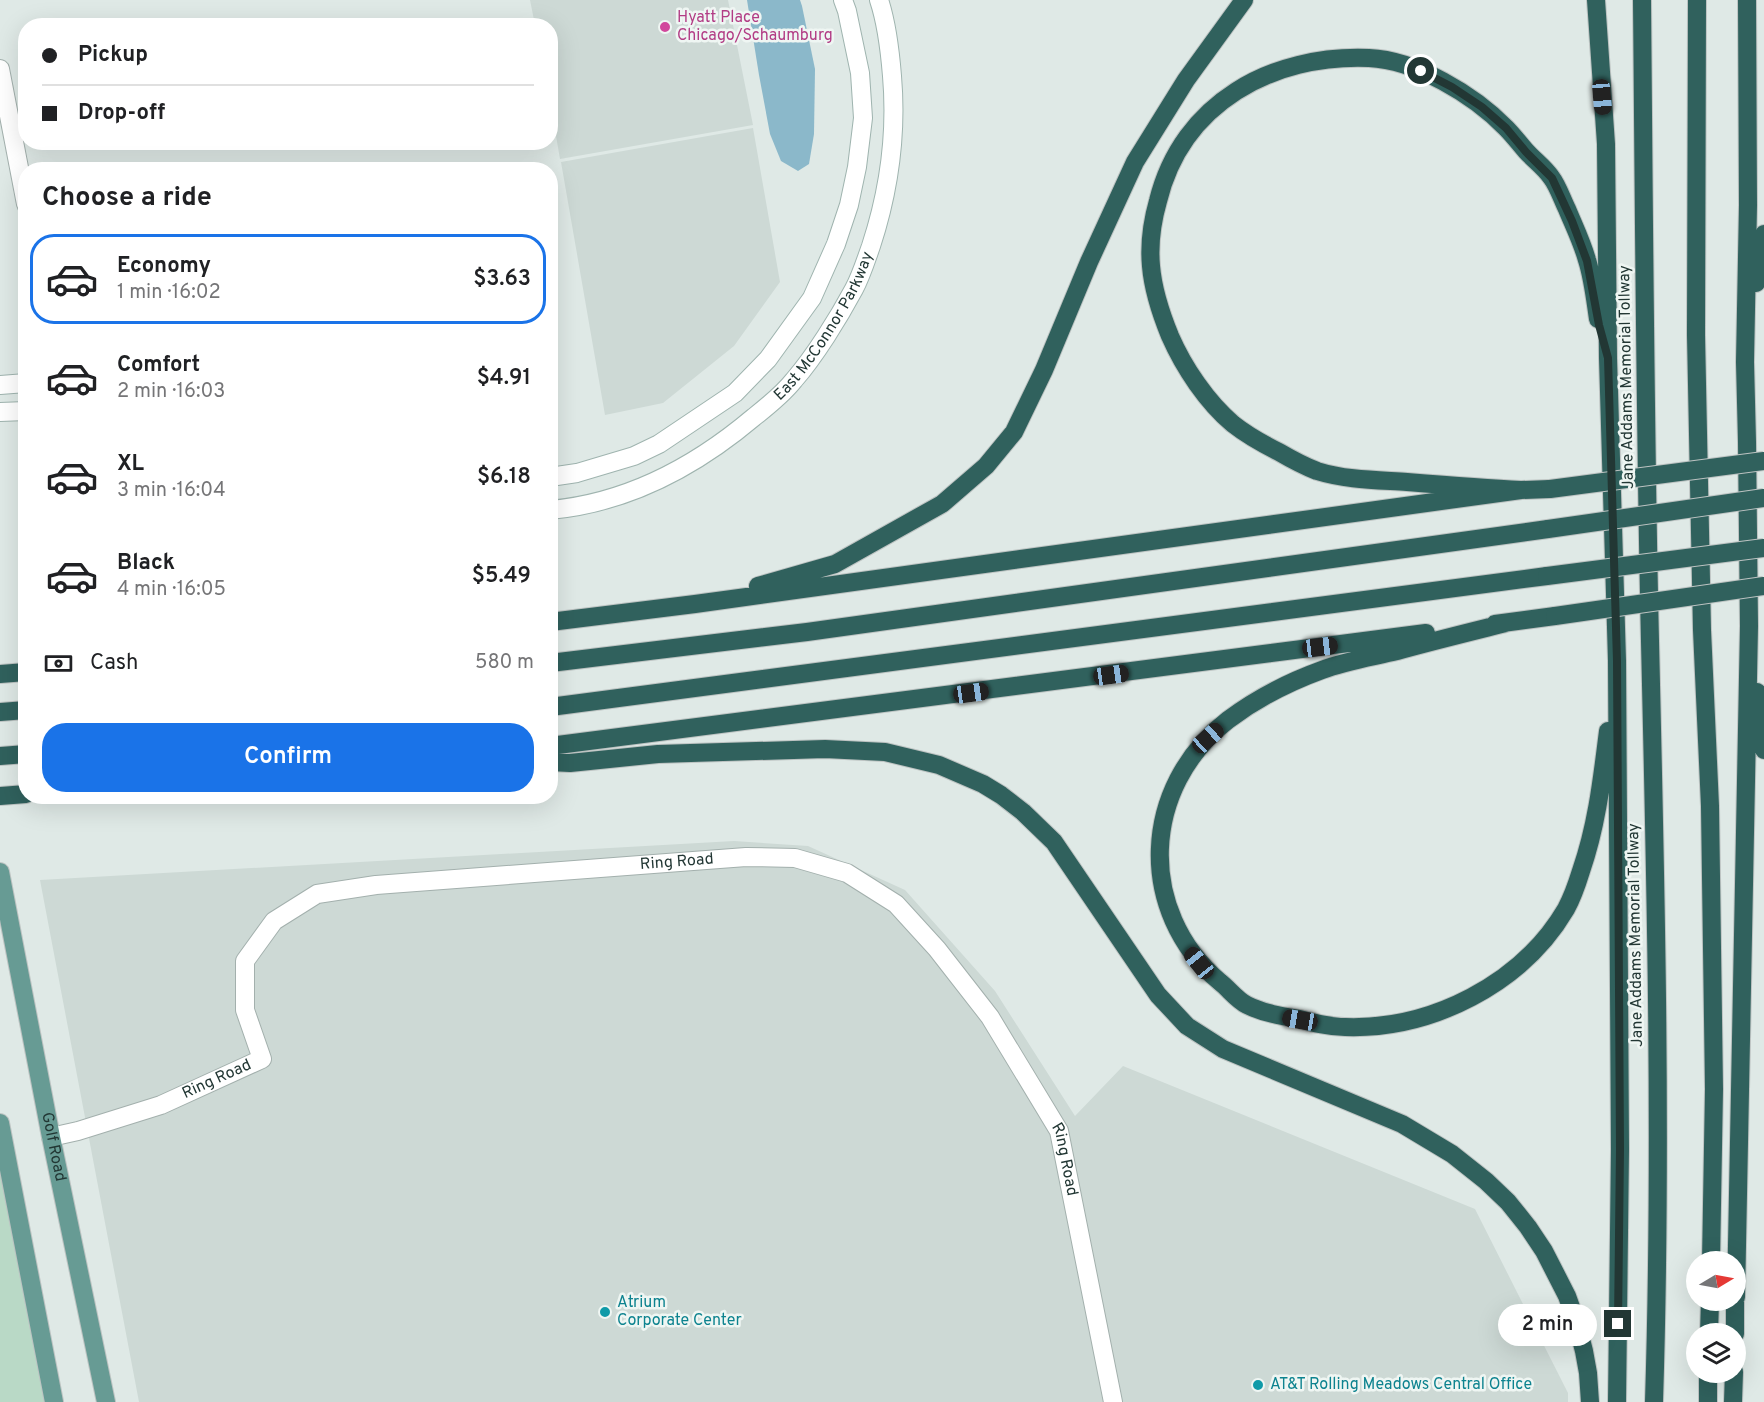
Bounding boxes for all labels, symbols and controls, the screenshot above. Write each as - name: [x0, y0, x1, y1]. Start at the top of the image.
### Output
- place label: Hyatt Place Chicago/Schaumburg: [677, 8, 833, 46]
- marker: Hyatt Place Chicago/Schaumburg: [658, 20, 672, 34]
- text: Pickup: [78, 42, 148, 69]
- route start: [1407, 57, 1434, 84]
- car: [1591, 78, 1613, 116]
- text: Drop-off: [78, 100, 165, 127]
- text: Choose a ride: [42, 181, 212, 215]
- street label: East McConnor Parkway: [770, 249, 878, 405]
- icon: car: [45, 252, 99, 306]
- text: Economy: [117, 253, 211, 280]
- street label: Jane Addams Memorial Tollway: [1615, 265, 1639, 489]
- text: $3.63: [473, 266, 531, 293]
- text: 1 min · 16:02: [117, 280, 221, 306]
- icon: car: [45, 351, 99, 405]
- text: Comfort: [117, 352, 200, 379]
- text: $4.91: [477, 365, 531, 392]
- text: 2 min · 16:03: [117, 379, 225, 405]
- icon: car: [45, 450, 99, 504]
- text: XL: [117, 451, 144, 478]
- text: $6.18: [477, 464, 531, 491]
- text: 3 min · 16:04: [117, 478, 226, 504]
- icon: car: [45, 549, 99, 603]
- text: Black: [117, 550, 175, 577]
- text: $5.49: [472, 563, 531, 590]
- text: 4 min · 16:05: [117, 577, 226, 603]
- car: [1301, 636, 1339, 658]
- icon: cash: [42, 647, 75, 680]
- text: Cash: [90, 650, 139, 677]
- text: 580 m: [475, 650, 534, 676]
- car: [1092, 664, 1130, 686]
- car: [952, 682, 990, 704]
- car: [1189, 719, 1227, 757]
- button: Confirm: [42, 723, 534, 792]
- street label: Jane Addams Memorial Tollway: [1624, 823, 1648, 1047]
- street label: Ring Road: [639, 849, 714, 875]
- car: [1181, 943, 1217, 983]
- car: [1281, 1008, 1319, 1032]
- street label: Ring Road: [179, 1055, 255, 1104]
- street label: Golf Road: [36, 1111, 70, 1183]
- street label: Ring Road: [1046, 1119, 1082, 1198]
- north arrow: [1686, 1251, 1746, 1311]
- map controls: [1686, 1251, 1746, 1383]
- place label: Atrium Corporate Center: [617, 1293, 742, 1331]
- callout: 2 min: [1498, 1303, 1597, 1345]
- marker: Atrium Corporate Center: [598, 1305, 612, 1319]
- route end: [1604, 1310, 1631, 1337]
- text: 2 min: [1522, 1312, 1573, 1338]
- button: layers: [1686, 1323, 1746, 1383]
- place label: AT&T Rolling Meadows Central Office: [1270, 1375, 1532, 1395]
- marker: AT&T Rolling Meadows Central Office: [1251, 1378, 1265, 1392]

